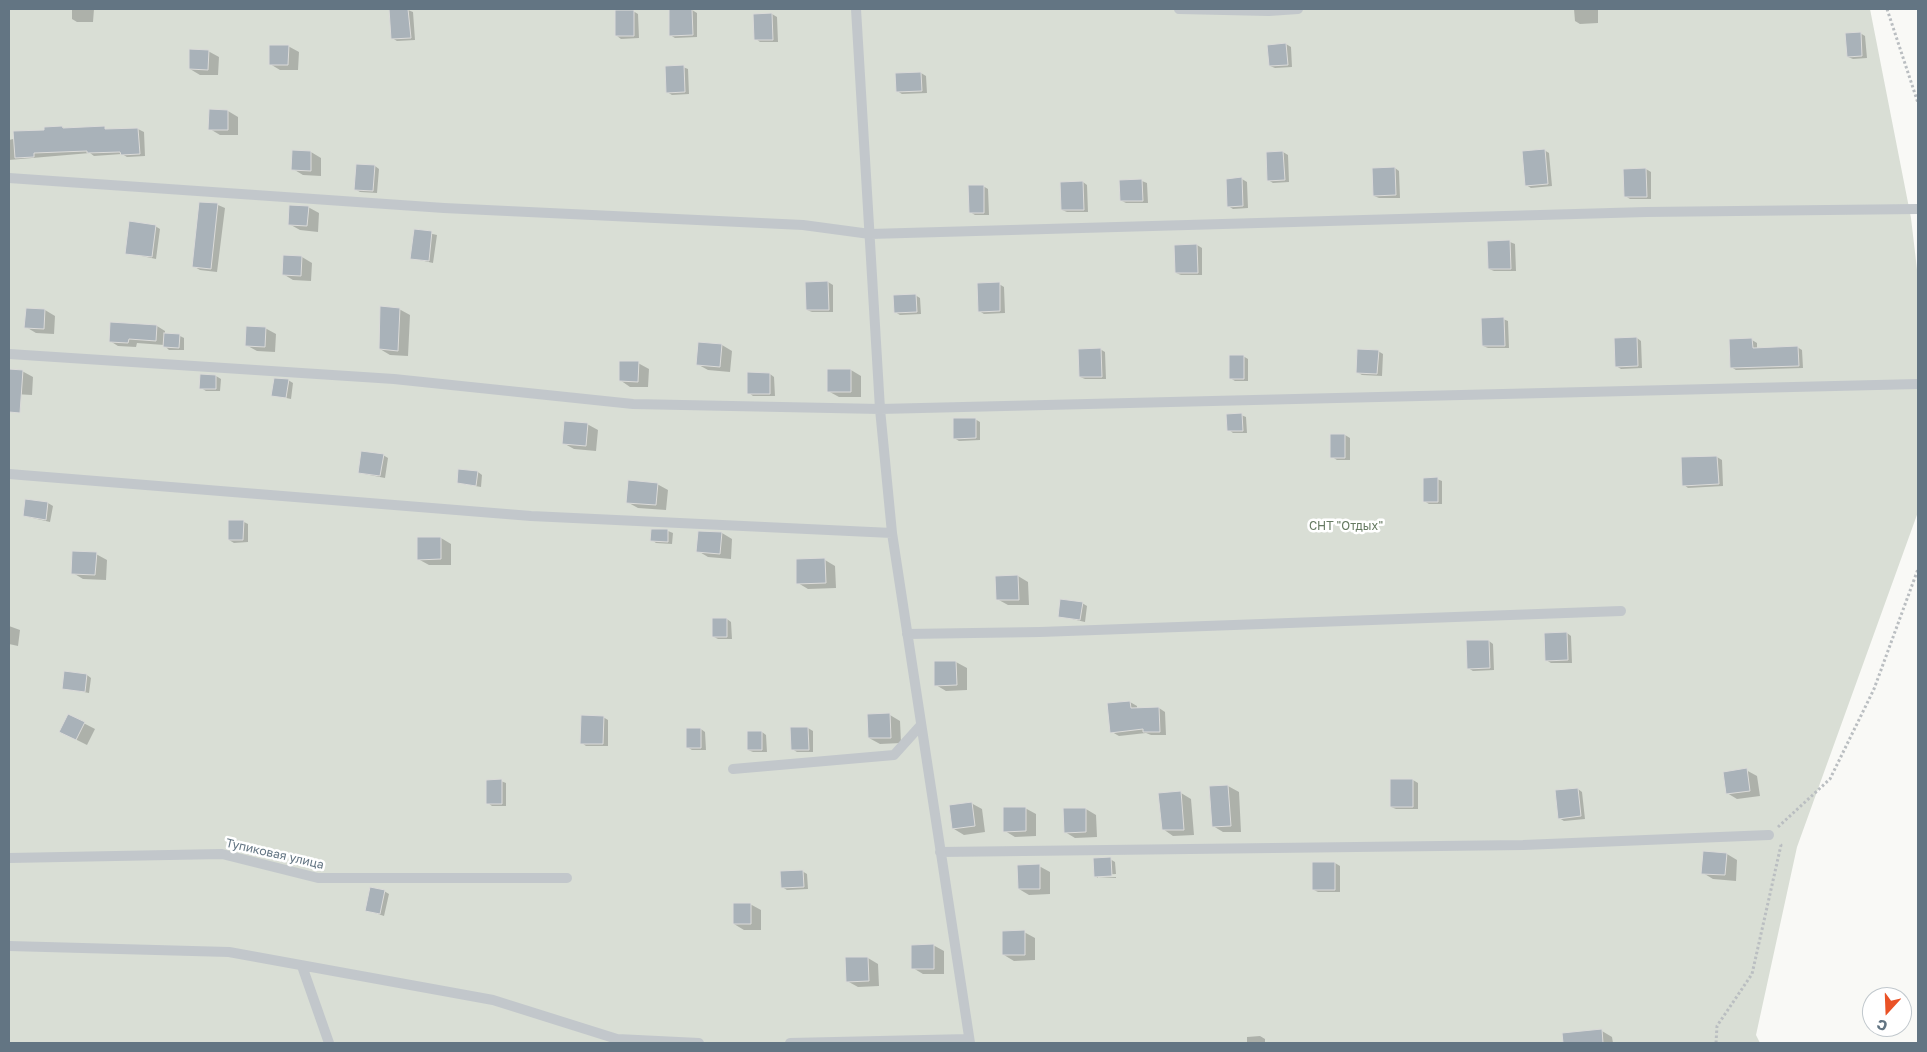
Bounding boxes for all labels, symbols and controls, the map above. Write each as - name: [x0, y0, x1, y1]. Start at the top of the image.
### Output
- park label: СНТ "Отдых": [1309, 519, 1383, 533]
- street label: Тупиковая улица: [225, 836, 325, 872]
- north arrow: [1862, 987, 1912, 1037]
- text: С: [1874, 1016, 1890, 1035]

